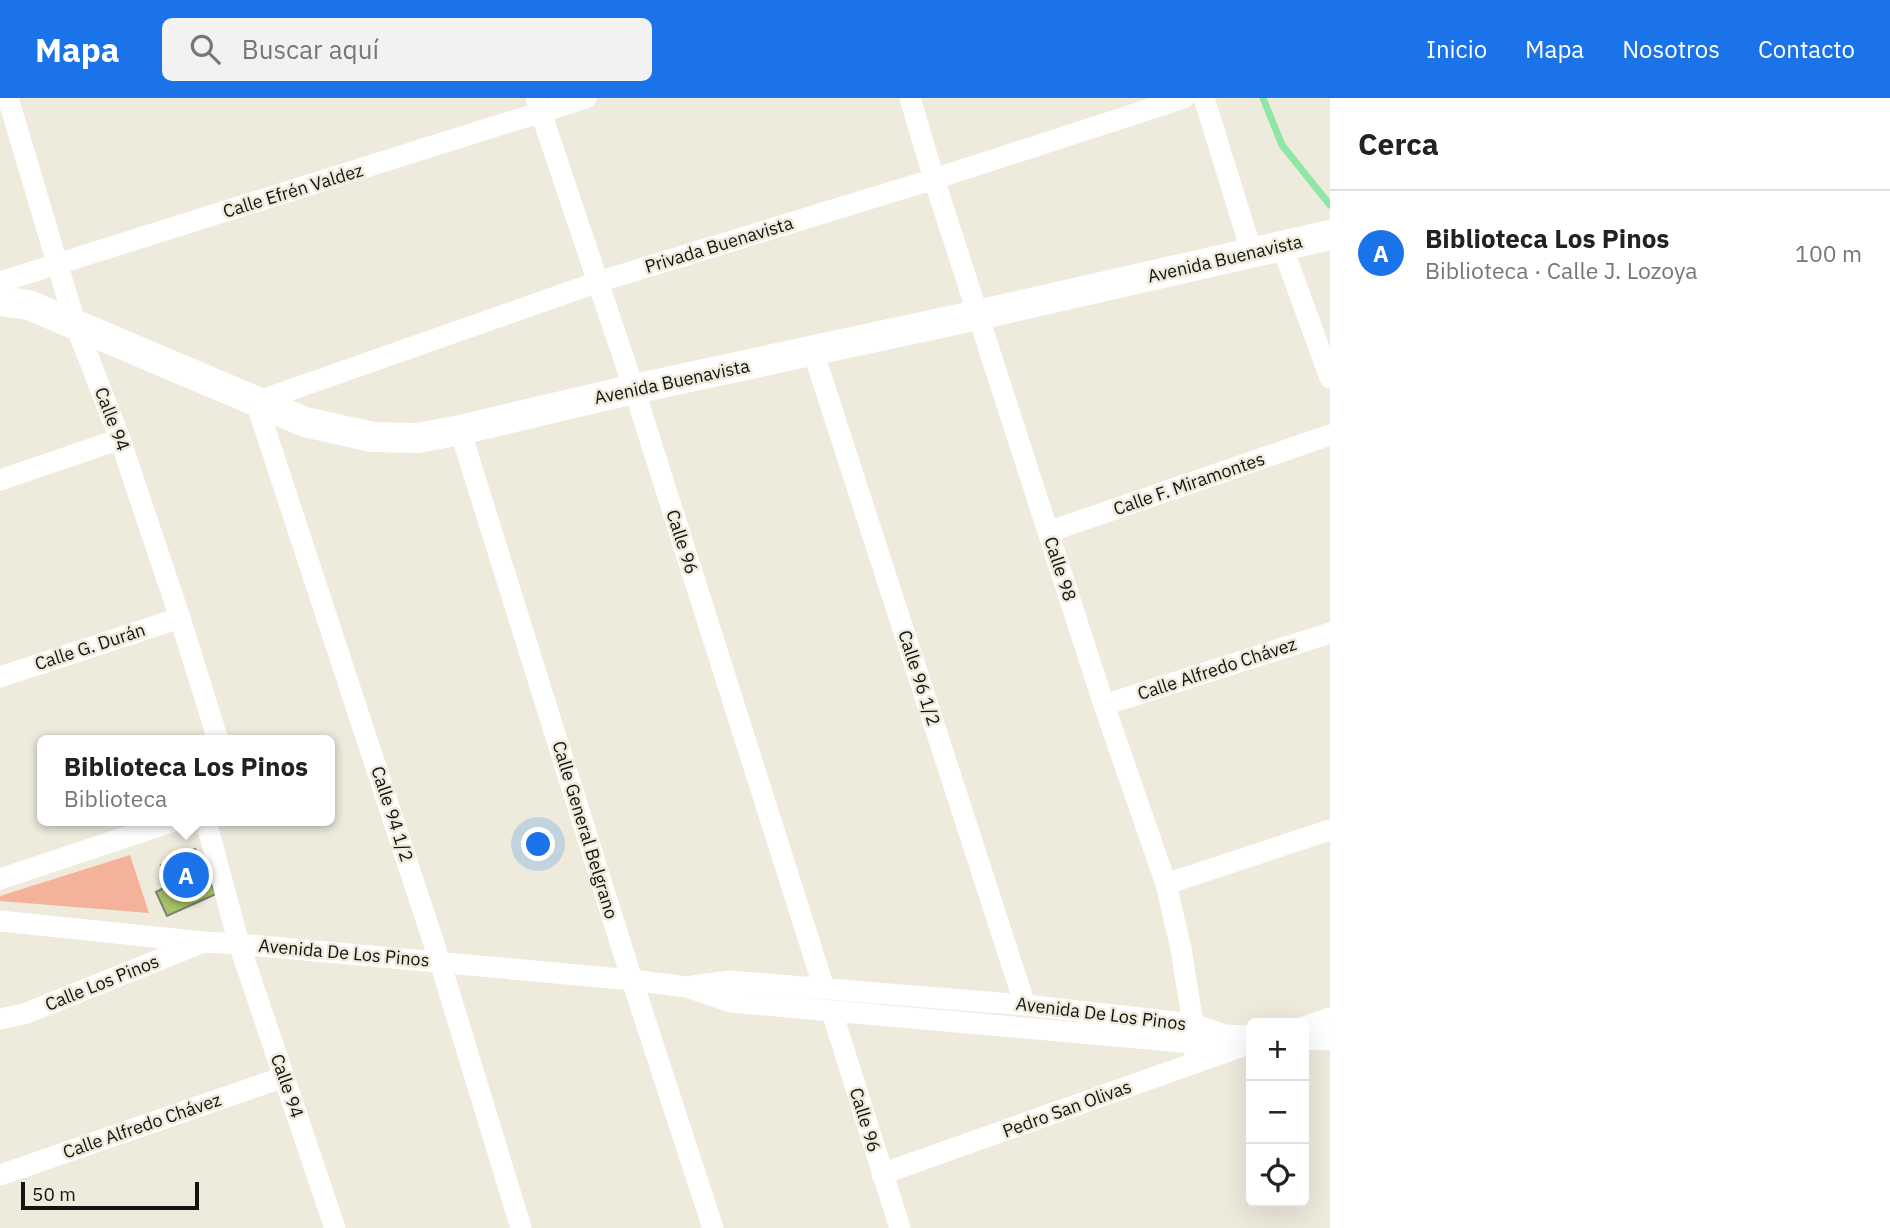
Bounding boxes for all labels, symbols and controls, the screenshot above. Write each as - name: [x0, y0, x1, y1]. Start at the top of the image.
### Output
- search box: [162, 18, 652, 81]
- text: Mapa: [35, 28, 120, 71]
- icon: search: [186, 30, 224, 68]
- text: Buscar aquí: [242, 32, 379, 66]
- text: Inicio: [1426, 33, 1487, 65]
- text: Mapa: [1525, 33, 1584, 65]
- text: Nosotros: [1622, 33, 1720, 65]
- text: Contacto: [1758, 33, 1855, 65]
- text: Cerca: [1358, 124, 1439, 163]
- street label: Calle Efrén Valdez: [220, 158, 366, 223]
- street label: Privada Buenavista: [642, 211, 796, 278]
- text: Biblioteca Los Pinos: [1425, 221, 1669, 255]
- street label: Avenida Buenavista: [1145, 229, 1305, 288]
- text: A: [1373, 238, 1389, 268]
- text: 100 m: [1795, 238, 1862, 268]
- text: Biblioteca · Calle J. Lozoya: [1425, 255, 1697, 285]
- street label: Avenida Buenavista: [592, 354, 752, 409]
- street label: Calle 94: [90, 384, 135, 454]
- street label: Calle F. Miramontes: [1110, 447, 1268, 520]
- street label: Calle 96: [661, 507, 704, 577]
- street label: Calle 98: [1039, 534, 1082, 604]
- street label: Calle G. Durán: [32, 618, 148, 675]
- street label: Calle 96 1/2: [893, 627, 946, 728]
- street label: Calle Alfredo Chávez: [1134, 632, 1299, 705]
- popup: [37, 735, 335, 826]
- street label: Calle General Belgrano: [547, 738, 624, 922]
- text: Biblioteca Los Pinos: [64, 749, 308, 783]
- street label: Calle 94 1/2: [366, 763, 419, 864]
- text: Biblioteca: [64, 783, 167, 813]
- your location: [521, 827, 555, 861]
- pin: A: [163, 849, 209, 901]
- street label: Avenida De Los Pinos: [258, 934, 430, 971]
- street label: Calle Los Pinos: [41, 949, 162, 1016]
- street label: Avenida De Los Pinos: [1015, 992, 1188, 1035]
- map controls: [1246, 1018, 1309, 1207]
- button: +: [1246, 1018, 1309, 1081]
- street label: Calle 94: [266, 1051, 309, 1121]
- street label: Pedro San Olivas: [999, 1075, 1134, 1143]
- button: −: [1246, 1081, 1309, 1144]
- street label: Calle 96: [845, 1085, 886, 1155]
- street label: Calle Alfredo Chávez: [60, 1088, 224, 1163]
- button: locate: [1246, 1144, 1309, 1207]
- scale bar: [21, 1179, 200, 1211]
- text: 50 m: [32, 1182, 76, 1206]

